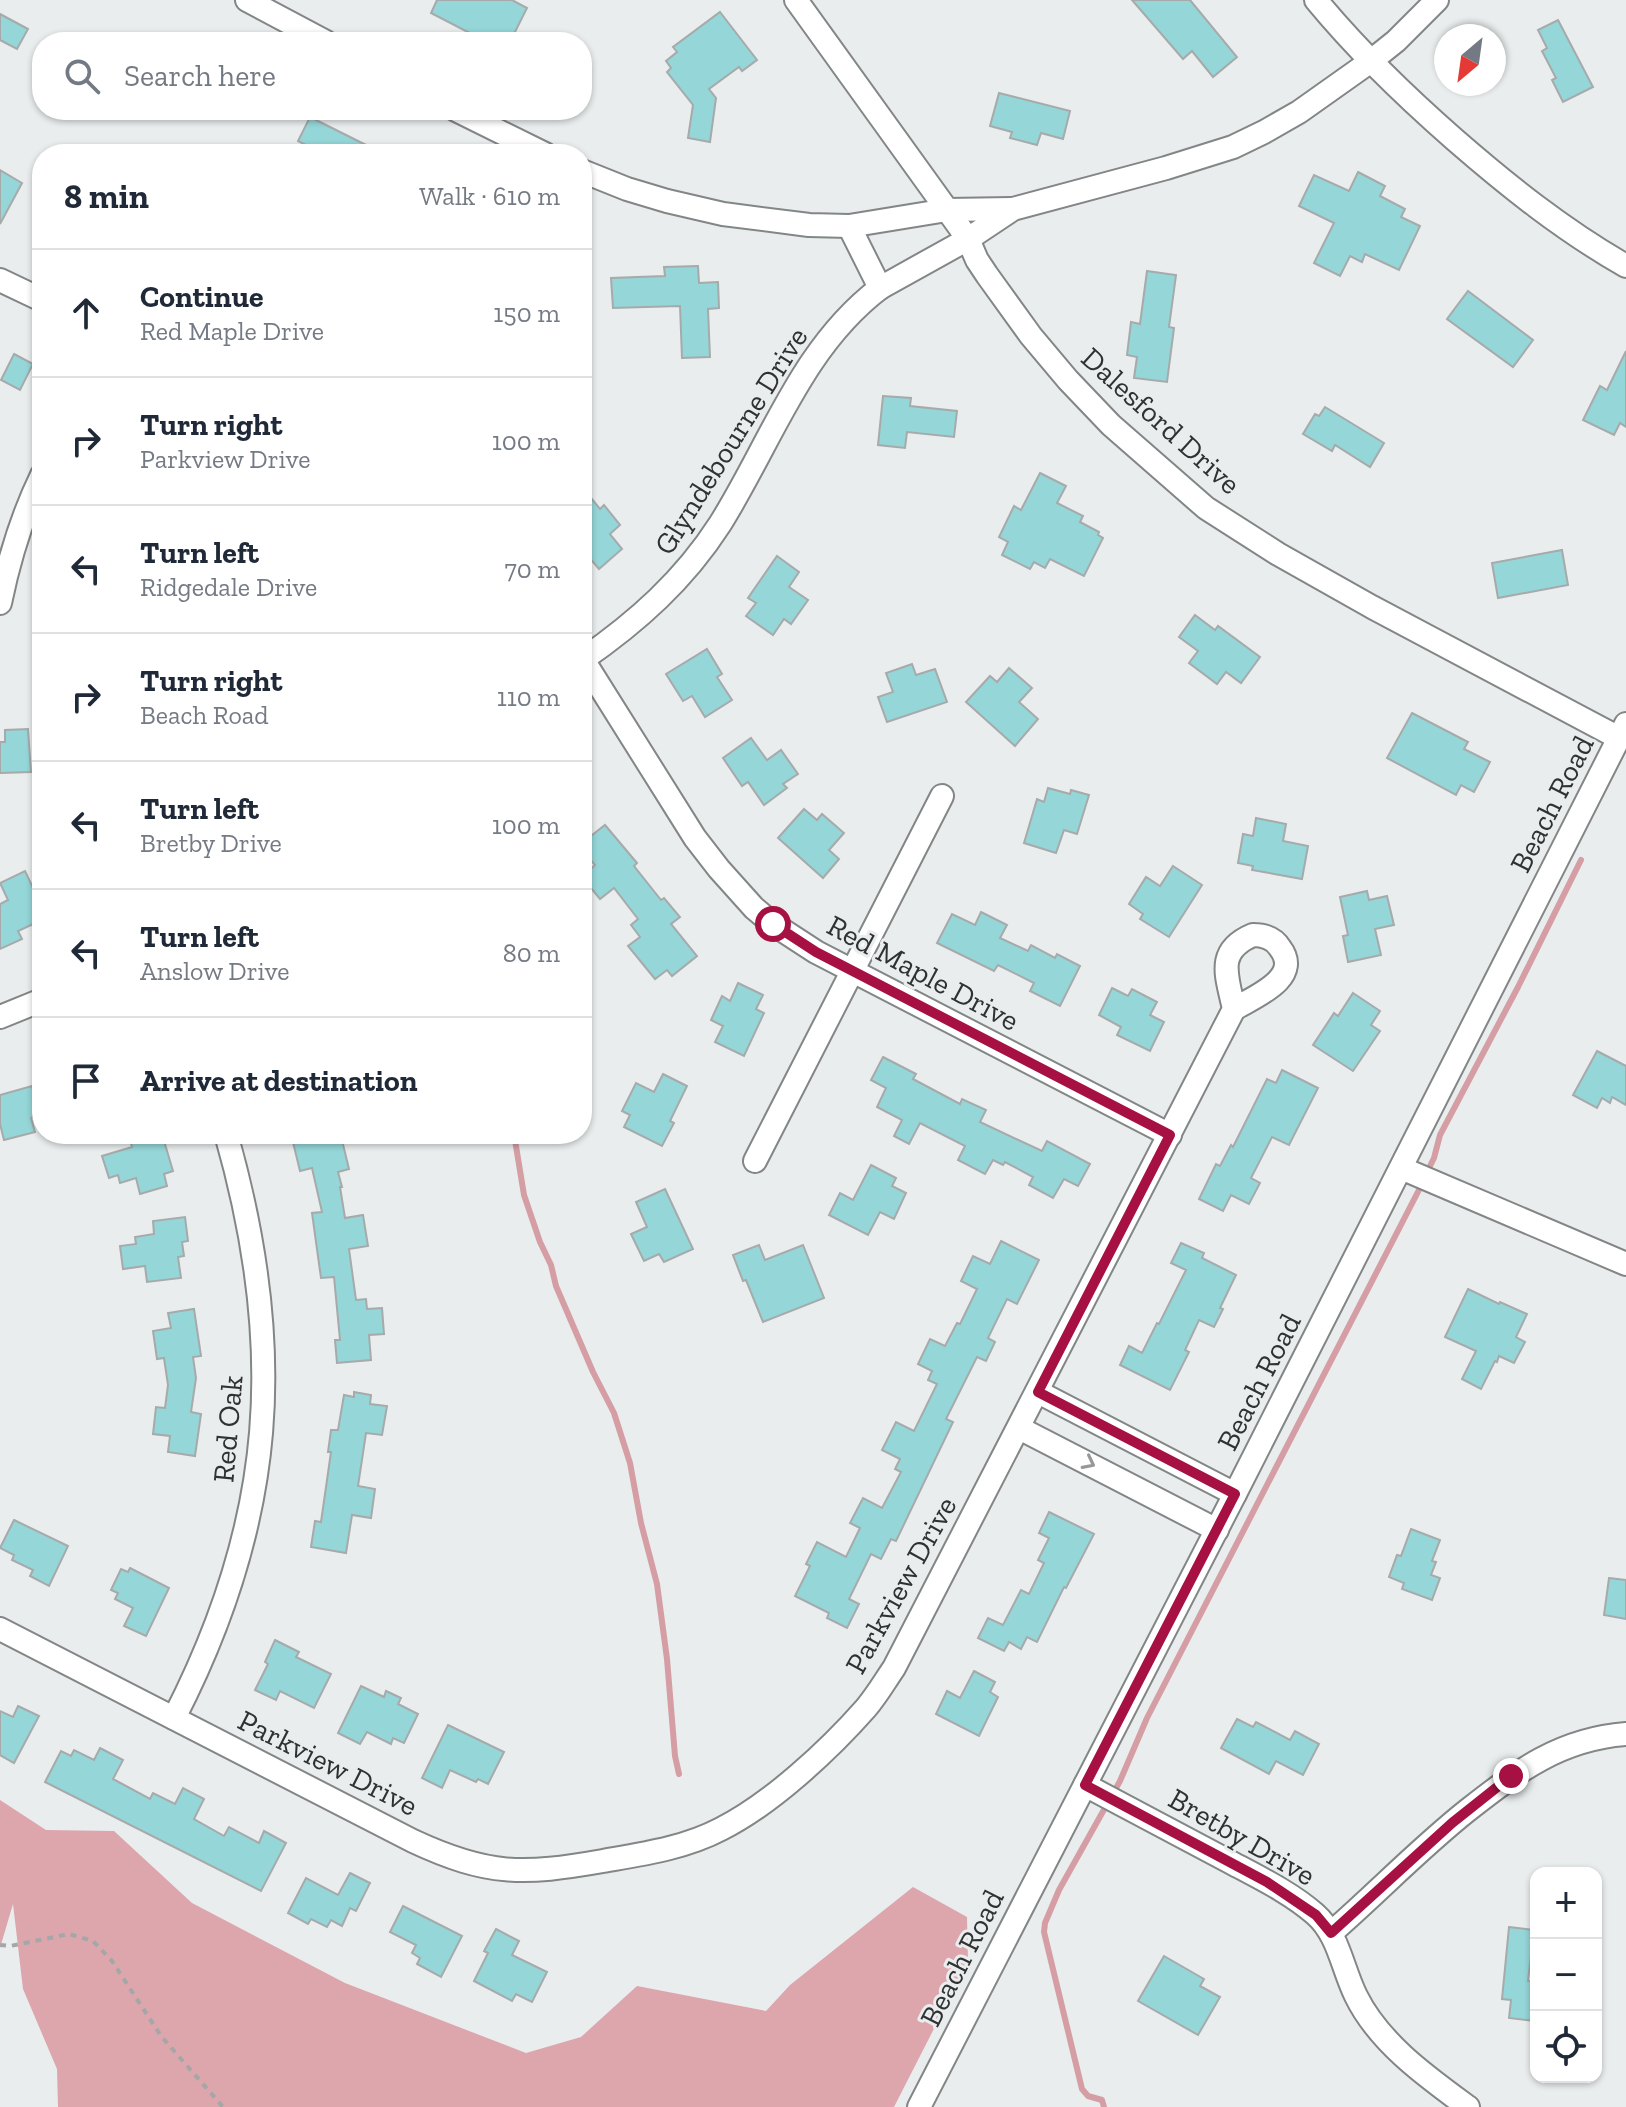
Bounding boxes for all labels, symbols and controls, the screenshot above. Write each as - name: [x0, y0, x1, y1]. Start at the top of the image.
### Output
- north arrow: [1434, 24, 1506, 96]
- search box: [32, 32, 592, 120]
- icon: search: [60, 54, 104, 98]
- text: Search here: [124, 58, 276, 94]
- text: 8 min: [64, 176, 149, 217]
- text: Walk · 610 m: [419, 180, 560, 212]
- text: Continue: [140, 279, 264, 315]
- icon: ahead: [64, 291, 108, 335]
- text: 150 m: [493, 297, 560, 329]
- text: Red Maple Drive: [140, 315, 324, 347]
- street label: Glyndebourne Drive: [647, 321, 815, 561]
- street label: Dalesford Drive: [1074, 340, 1248, 502]
- text: Turn right: [140, 407, 282, 443]
- icon: right: [64, 419, 108, 463]
- text: 100 m: [492, 425, 560, 457]
- text: Parkview Drive: [140, 443, 311, 475]
- text: Turn left: [140, 535, 259, 571]
- icon: left: [64, 547, 108, 591]
- text: 70 m: [504, 553, 560, 585]
- text: Ridgedale Drive: [140, 571, 317, 603]
- text: Turn right: [140, 663, 282, 699]
- icon: right: [64, 675, 108, 719]
- text: 110 m: [497, 681, 560, 713]
- text: Beach Road: [140, 699, 269, 731]
- street label: Beach Road: [1502, 729, 1602, 878]
- text: Turn left: [140, 791, 259, 827]
- icon: left: [64, 803, 108, 847]
- text: 100 m: [492, 809, 560, 841]
- text: Bretby Drive: [140, 827, 282, 859]
- route start: [755, 906, 791, 942]
- street label: Red Maple Drive: [821, 907, 1025, 1039]
- text: Turn left: [140, 919, 259, 955]
- icon: left: [64, 931, 108, 975]
- text: 80 m: [503, 937, 560, 969]
- text: Anslow Drive: [140, 955, 290, 987]
- icon: arrive: [64, 1059, 108, 1103]
- text: Arrive at destination: [140, 1063, 417, 1099]
- street label: Beach Road: [1209, 1307, 1309, 1456]
- street label: Red Oak: [205, 1374, 251, 1484]
- one-way arrow: [1080, 1454, 1095, 1469]
- street label: Parkview Drive: [838, 1490, 964, 1680]
- street label: Parkview Drive: [232, 1702, 424, 1824]
- route end: [1493, 1758, 1529, 1794]
- street label: Bretby Drive: [1162, 1781, 1322, 1893]
- map controls: [1530, 1867, 1602, 2083]
- button: +: [1530, 1867, 1602, 1939]
- street label: Beach Road: [912, 1883, 1012, 2032]
- button: −: [1530, 1939, 1602, 2011]
- button: locate: [1530, 2011, 1602, 2083]

